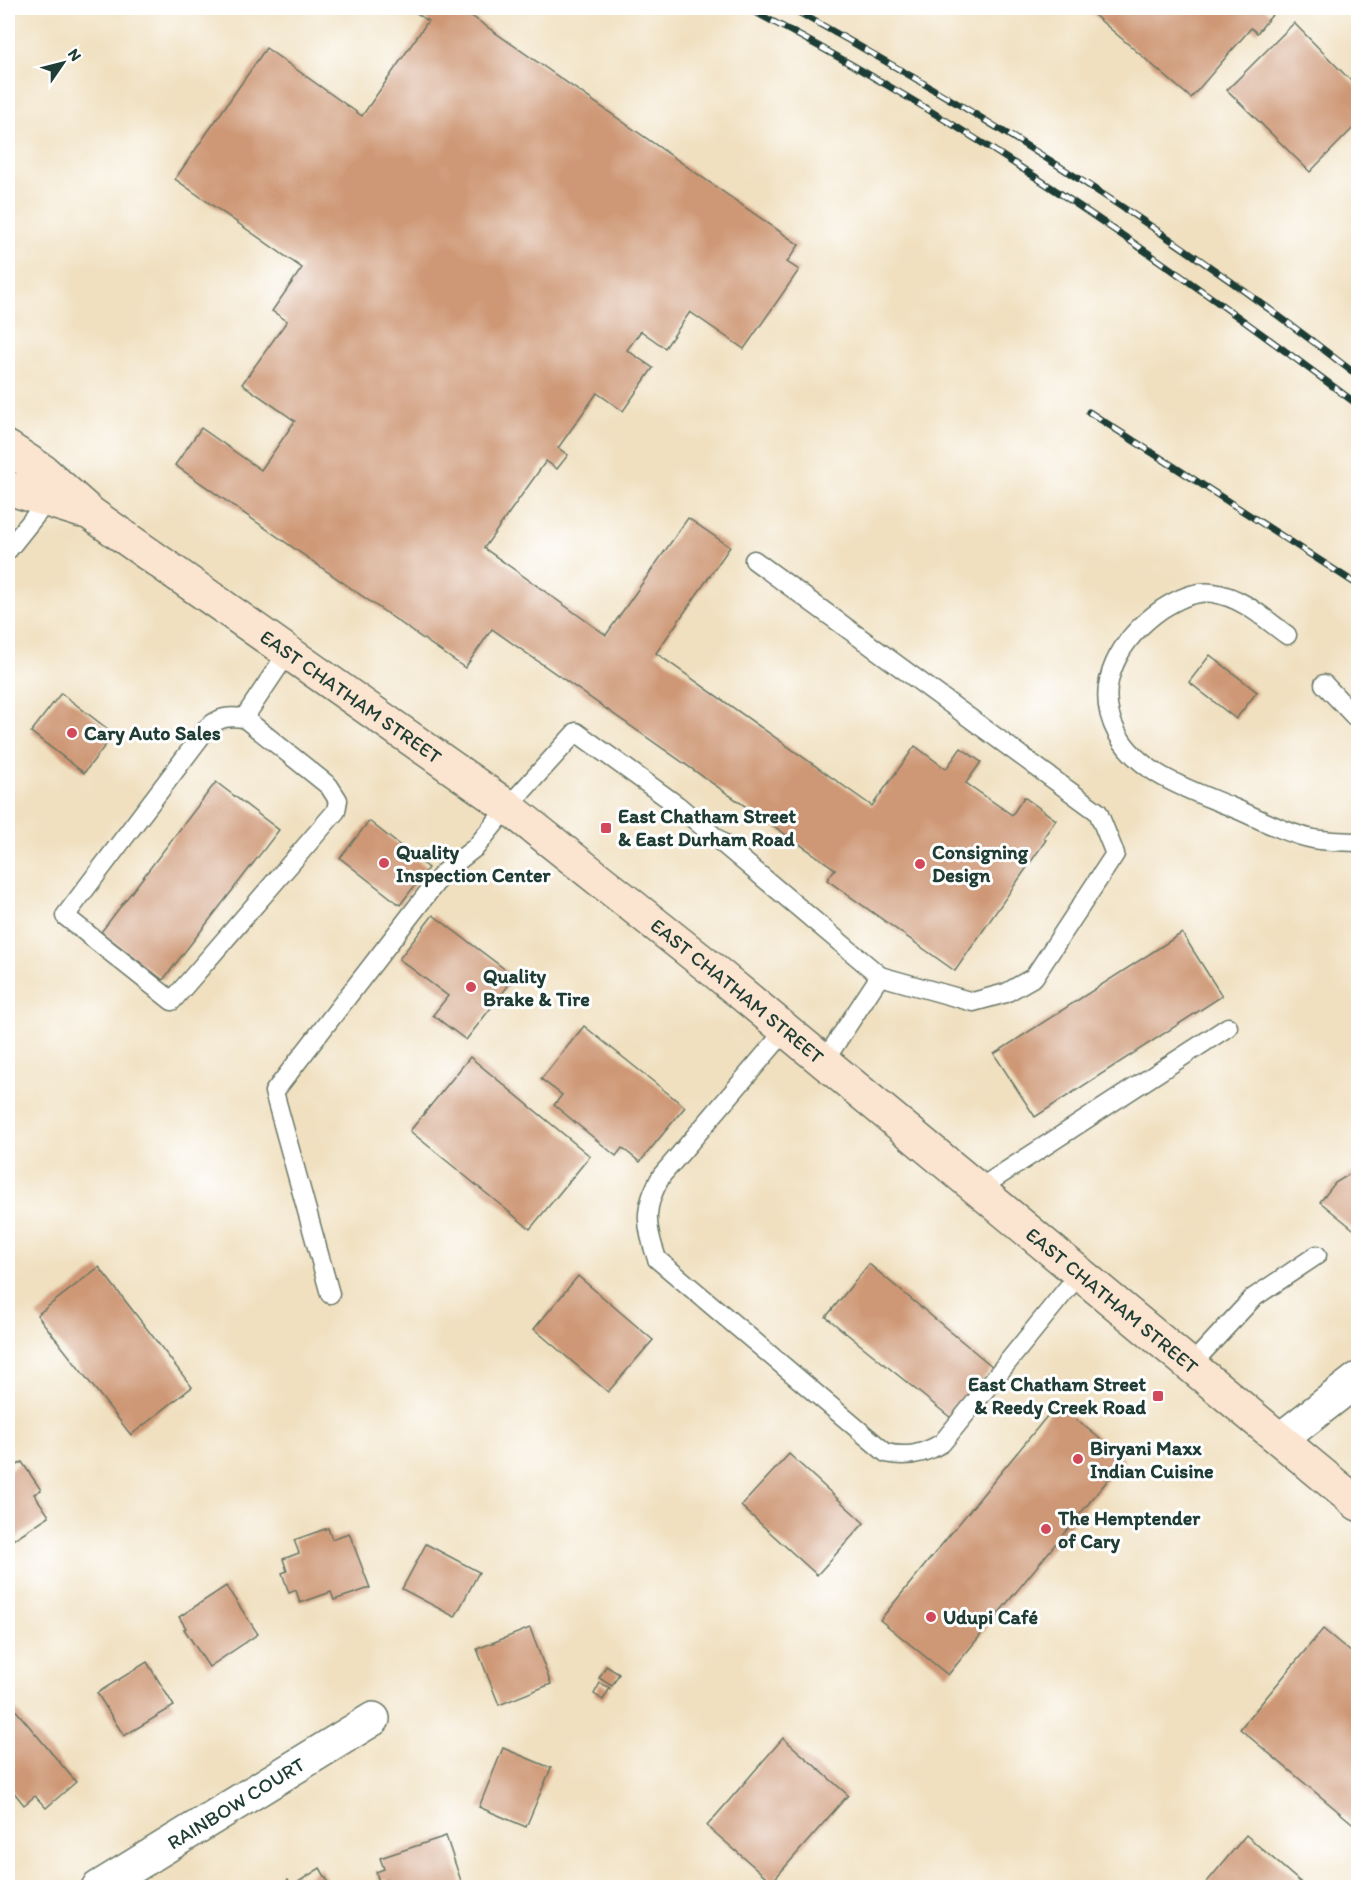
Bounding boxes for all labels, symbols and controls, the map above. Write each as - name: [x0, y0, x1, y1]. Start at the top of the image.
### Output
- north arrow: [33, 33, 93, 93]
- text: N: [64, 45, 86, 65]
- street label: EAST CHATHAM STREET: [256, 624, 446, 769]
- place label: Cary Auto Sales: [84, 721, 221, 746]
- marker: Cary Auto Sales: [65, 726, 79, 740]
- place label: East Chatham Street & East Durham Road: [618, 804, 796, 851]
- marker: East Chatham Street & East Durham Road: [599, 821, 613, 835]
- place label: Quality Inspection Center: [396, 840, 551, 888]
- place label: Consigning Design: [932, 840, 1029, 888]
- marker: Quality Inspection Center: [377, 856, 391, 870]
- marker: Consigning Design: [913, 857, 927, 871]
- street label: EAST CHATHAM STREET: [646, 913, 829, 1069]
- place label: Quality Brake & Tire: [483, 964, 590, 1011]
- marker: Quality Brake & Tire: [464, 980, 478, 994]
- street label: EAST CHATHAM STREET: [1021, 1222, 1203, 1379]
- place label: East Chatham Street & Reedy Creek Road: [968, 1372, 1146, 1420]
- marker: East Chatham Street & Reedy Creek Road: [1151, 1389, 1165, 1403]
- place label: Biryani Maxx Indian Cuisine: [1090, 1436, 1214, 1483]
- marker: Biryani Maxx Indian Cuisine: [1071, 1452, 1085, 1466]
- place label: The Hemptender of Cary: [1057, 1506, 1201, 1554]
- marker: The Hemptender of Cary: [1039, 1522, 1053, 1536]
- place label: Udupi Café: [943, 1605, 1038, 1630]
- marker: Udupi Café: [924, 1610, 938, 1624]
- street label: RAINBOW COURT: [163, 1752, 309, 1855]

